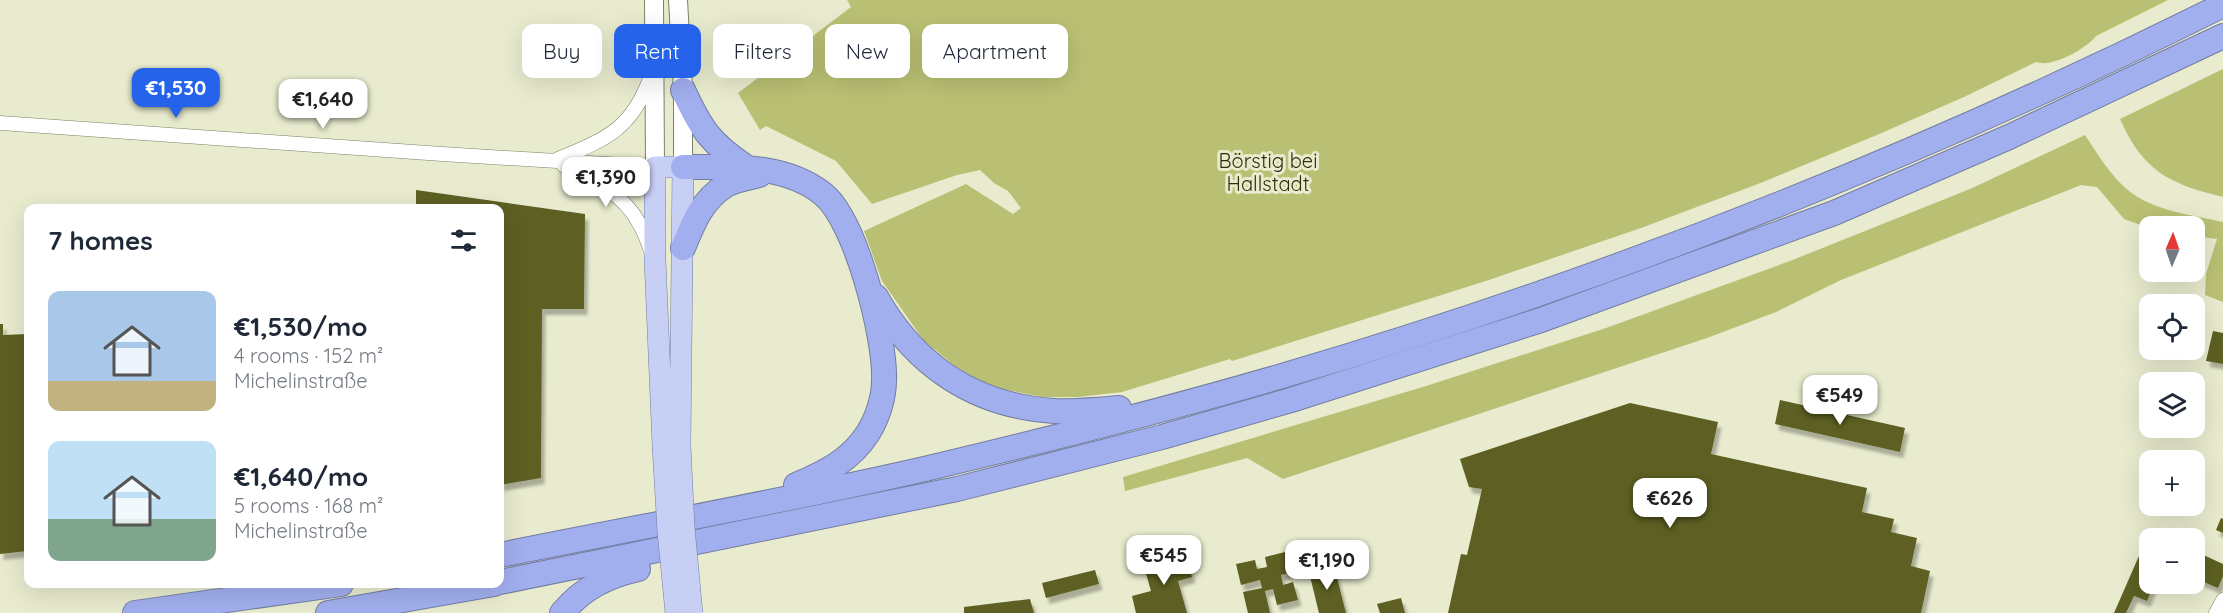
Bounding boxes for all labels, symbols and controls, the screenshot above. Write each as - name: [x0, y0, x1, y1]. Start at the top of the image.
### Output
- chip: Buy: [522, 24, 602, 78]
- chip: Rent: [614, 24, 701, 78]
- chip: Filters: [713, 24, 813, 78]
- chip: New: [825, 24, 910, 78]
- chip: Apartment: [922, 24, 1068, 78]
- pin: €1,530: [127, 68, 225, 119]
- text: €1,530: [146, 75, 206, 100]
- pin: €1,640: [274, 79, 372, 130]
- text: €1,640: [293, 86, 353, 111]
- park label: Börstig bei Hallstadt: [1219, 148, 1317, 196]
- pin: €1,390: [557, 157, 655, 208]
- text: €1,390: [576, 164, 636, 189]
- north arrow: [2139, 216, 2205, 282]
- map controls: [2139, 216, 2205, 594]
- text: 7 homes: [48, 224, 153, 257]
- icon: filters: [447, 224, 480, 257]
- button: locate: [2139, 294, 2205, 360]
- text: €1,530/mo: [234, 310, 367, 343]
- icon: home: [96, 315, 168, 387]
- text: 4 rooms · 152 m²: [234, 343, 383, 368]
- text: Michelinstraße: [234, 368, 367, 393]
- button: layers: [2139, 372, 2205, 438]
- pin: €549: [1804, 375, 1876, 426]
- text: €549: [1817, 382, 1863, 407]
- button: +: [2139, 450, 2205, 516]
- text: €1,640/mo: [234, 460, 368, 493]
- icon: home: [96, 465, 168, 537]
- pin: €626: [1634, 478, 1706, 529]
- text: €626: [1647, 485, 1693, 510]
- text: 5 rooms · 168 m²: [234, 493, 383, 518]
- text: Michelinstraße: [234, 518, 367, 543]
- button: −: [2139, 528, 2205, 594]
- pin: €545: [1128, 535, 1200, 586]
- pin: €1,190: [1278, 540, 1376, 591]
- text: €545: [1140, 542, 1188, 567]
- text: €1,190: [1299, 547, 1355, 572]

